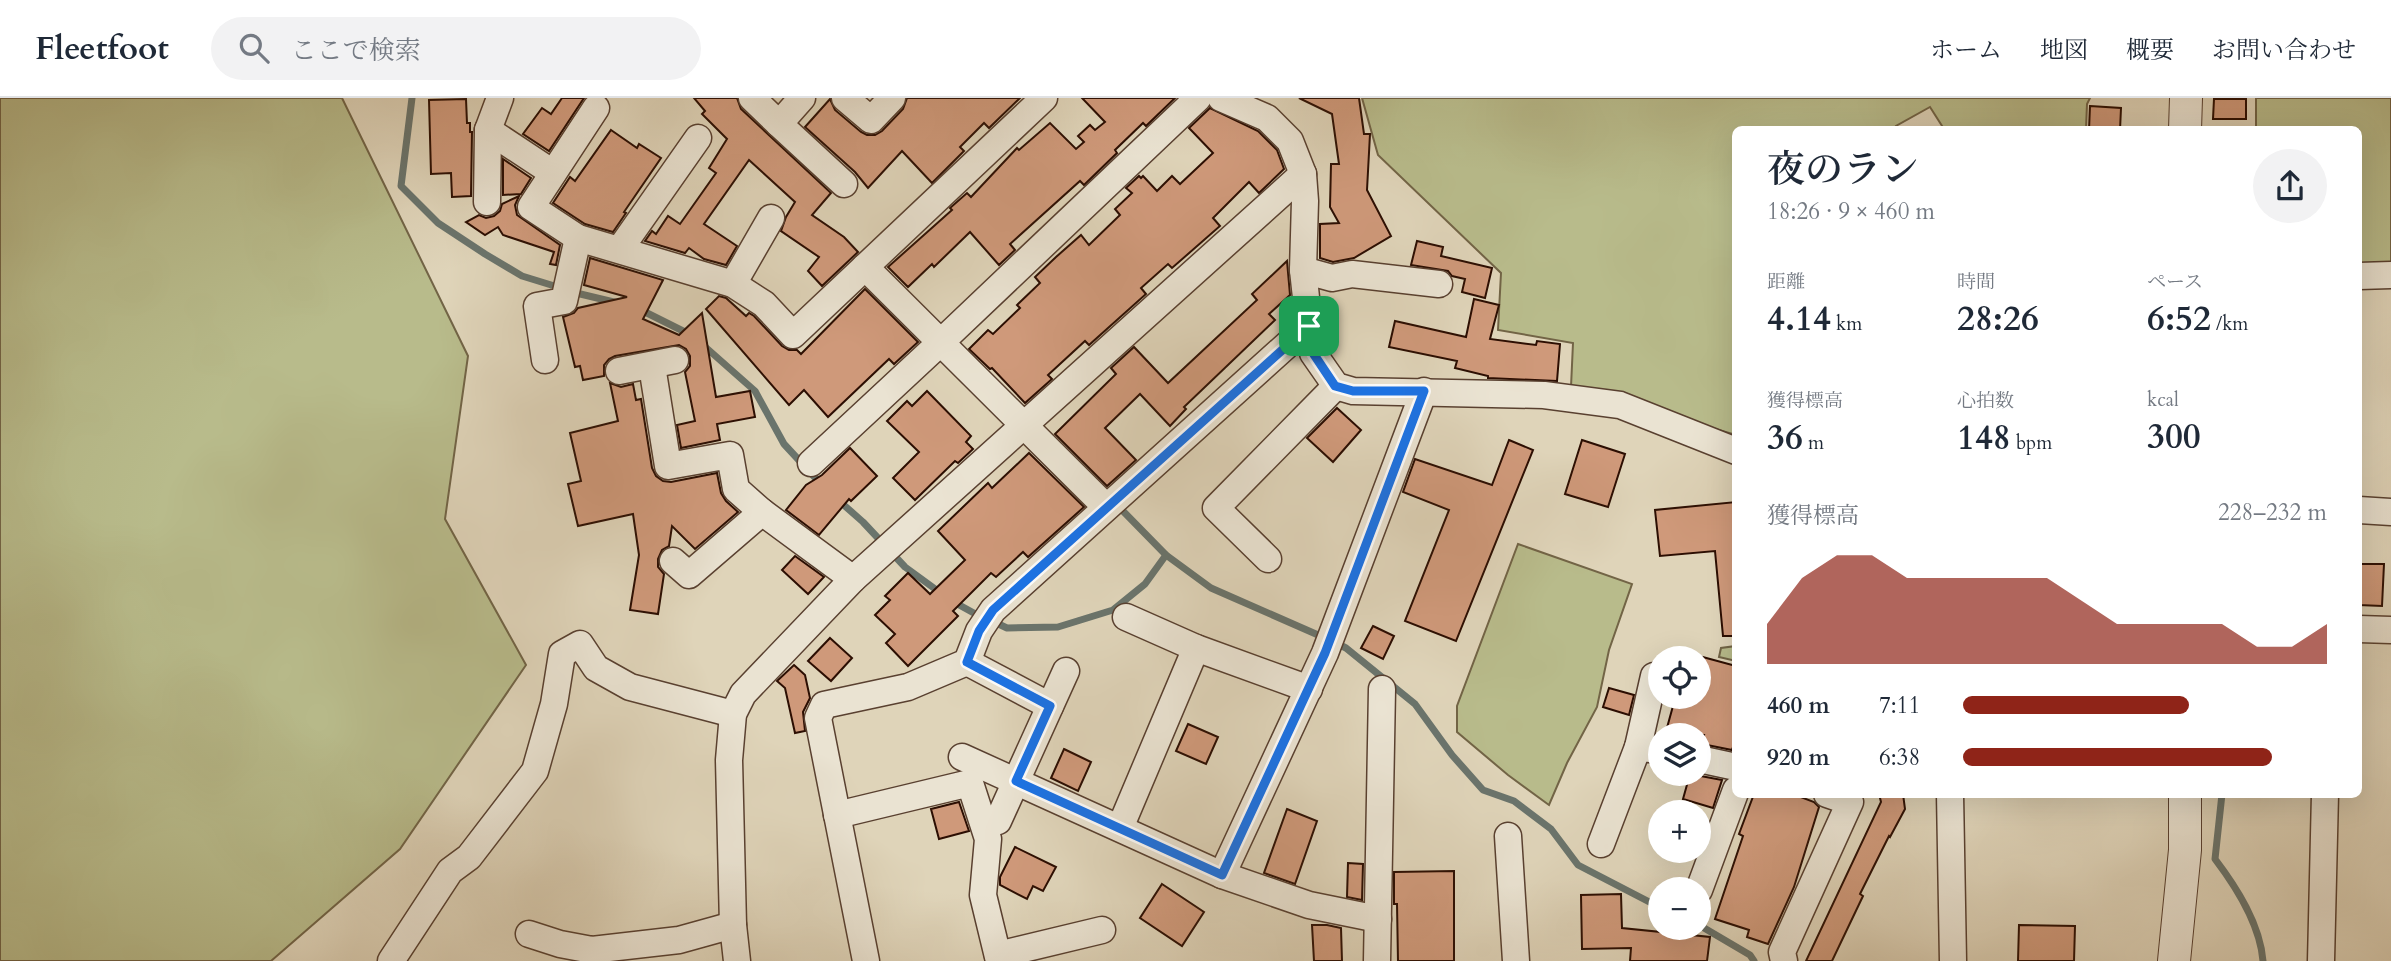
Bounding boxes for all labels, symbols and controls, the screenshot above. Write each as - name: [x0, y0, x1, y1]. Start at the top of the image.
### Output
- search box: [211, 17, 701, 80]
- text: Fleetfoot: [35, 26, 169, 71]
- icon: search: [235, 29, 273, 67]
- text: ここで検索: [291, 33, 421, 68]
- text: ホーム: [1930, 34, 2002, 67]
- text: 地図: [2040, 34, 2088, 67]
- text: 概要: [2126, 34, 2174, 67]
- text: お問い合わせ: [2212, 34, 2356, 67]
- text: 夜のラン: [1767, 144, 1919, 196]
- button: share: [2253, 149, 2327, 223]
- text: 18:26 · 9 × 460 m: [1767, 196, 1935, 227]
- text: 距離: [1767, 269, 1805, 295]
- text: 時間: [1957, 269, 1995, 295]
- text: ペース: [2147, 269, 2203, 295]
- text: 4.14: [1767, 295, 1831, 343]
- text: 28:26: [1957, 295, 2039, 343]
- text: 6:52: [2147, 295, 2211, 343]
- pin: [1279, 296, 1339, 356]
- icon: arrive: [1290, 307, 1328, 345]
- text: km: [1831, 311, 1862, 337]
- text: /km: [2211, 311, 2248, 337]
- text: kcal: [2147, 387, 2179, 413]
- text: 獲得標高: [1767, 388, 1843, 414]
- text: 心拍数: [1957, 388, 2014, 414]
- text: 300: [2147, 413, 2201, 461]
- text: 36: [1767, 414, 1803, 462]
- text: 148: [1957, 414, 2011, 462]
- text: m: [1803, 430, 1824, 456]
- text: bpm: [2011, 430, 2052, 456]
- text: 228–232 m: [2218, 497, 2327, 528]
- text: 獲得標高: [1767, 500, 1859, 531]
- map controls: [1648, 646, 1711, 940]
- button: locate: [1648, 646, 1711, 709]
- text: 460 m: [1767, 690, 1830, 721]
- text: 7:11: [1879, 690, 1920, 721]
- button: layers: [1648, 723, 1711, 786]
- text: 920 m: [1767, 742, 1830, 773]
- text: 6:38: [1879, 742, 1920, 773]
- button: +: [1648, 800, 1711, 863]
- button: −: [1648, 877, 1711, 940]

